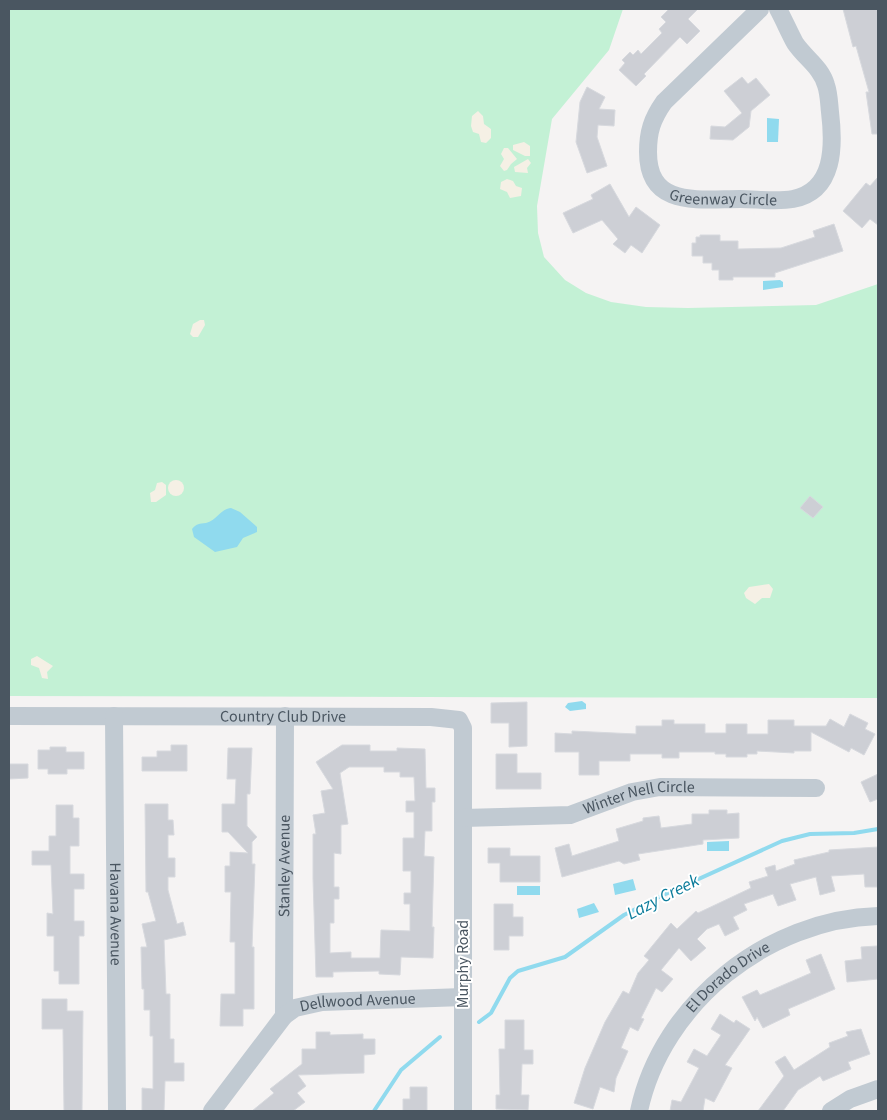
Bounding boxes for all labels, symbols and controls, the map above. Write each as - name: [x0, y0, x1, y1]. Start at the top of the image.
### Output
- street label: Greenway Circle: [666, 183, 777, 211]
- street label: Country Club Drive: [220, 705, 346, 728]
- street label: Winter Nell Circle: [580, 776, 695, 820]
- street label: Stanley Avenue: [273, 815, 296, 917]
- street label: Havana Avenue: [104, 862, 127, 966]
- water label: Lazy Creek: [622, 868, 704, 926]
- street label: Murphy Road: [452, 920, 474, 1008]
- street label: El Dorado Drive: [681, 936, 774, 1018]
- street label: Dellwood Avenue: [298, 988, 416, 1018]

